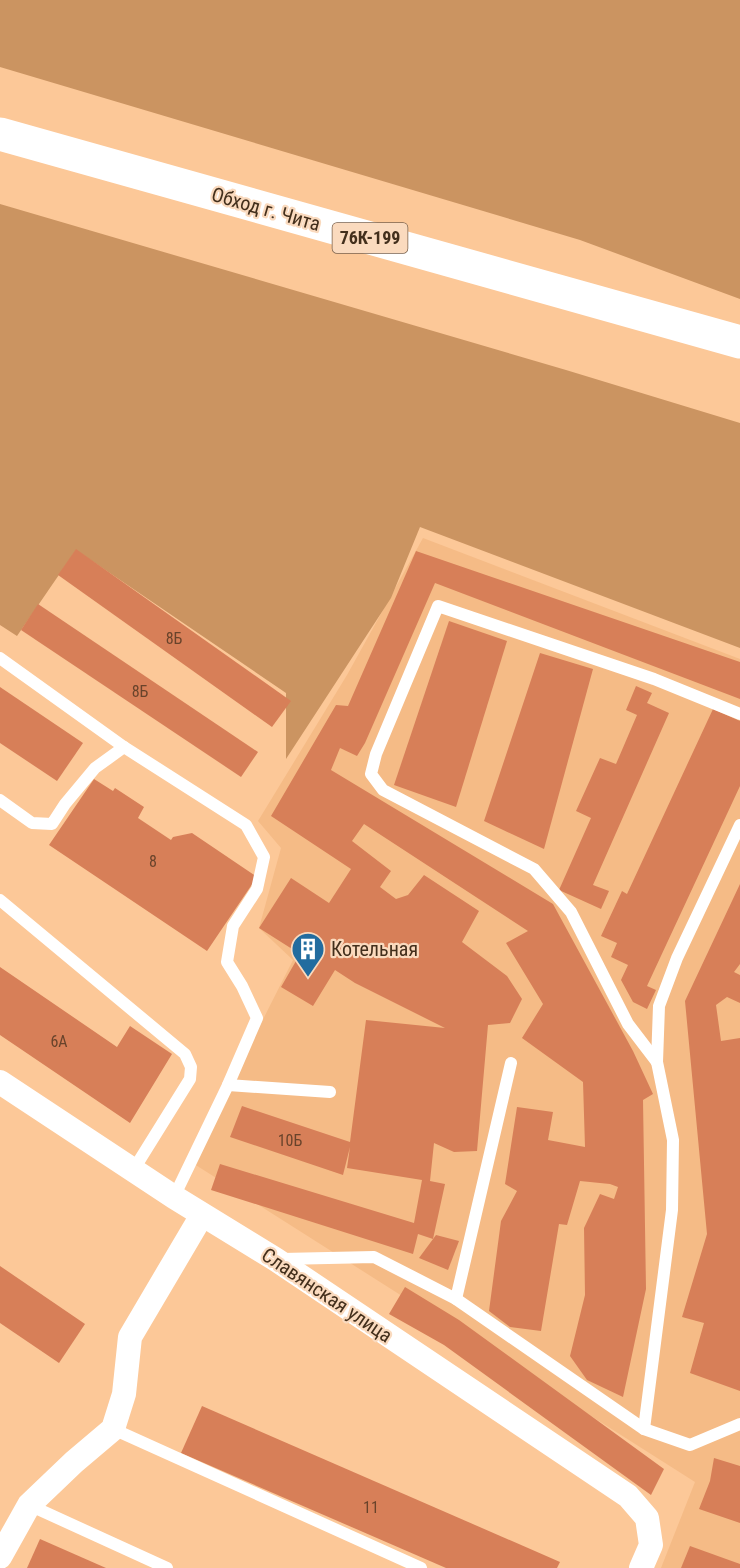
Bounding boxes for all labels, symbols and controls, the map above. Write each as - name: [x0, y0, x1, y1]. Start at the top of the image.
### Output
- street label: Обход г. Чита: [209, 182, 323, 236]
- road number: 76К-199: [332, 223, 407, 253]
- house number: 8Б: [166, 629, 183, 648]
- house number: 8Б: [132, 682, 149, 701]
- house number: 8: [149, 852, 157, 871]
- building icon: Котельная: [290, 931, 326, 978]
- place label: Котельная: [331, 937, 418, 961]
- house number: 6А: [50, 1032, 68, 1051]
- house number: 10Б: [278, 1131, 303, 1150]
- street label: Славянская улица: [257, 1243, 397, 1347]
- house number: 11: [363, 1498, 379, 1517]

